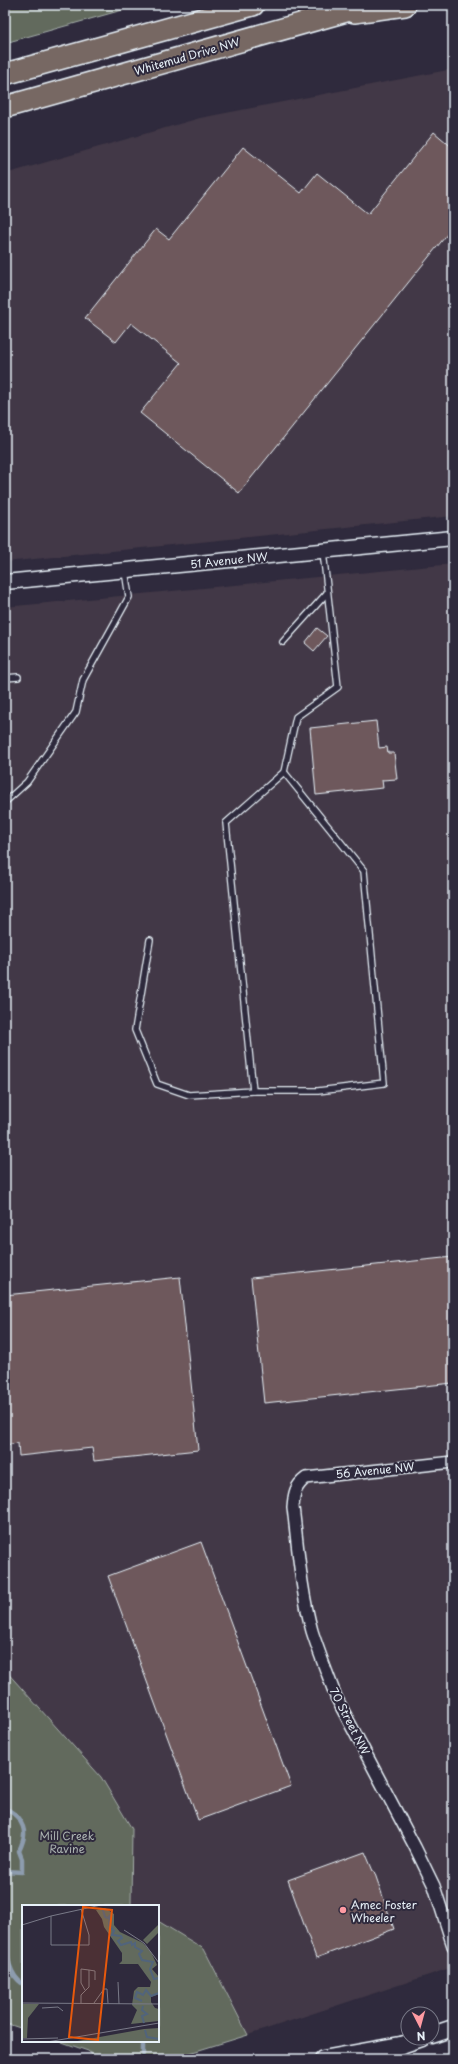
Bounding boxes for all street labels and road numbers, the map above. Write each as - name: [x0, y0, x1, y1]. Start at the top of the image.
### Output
- street label: Whitemud Drive NW: [132, 33, 242, 79]
- street label: 51 Avenue NW: [189, 547, 269, 573]
- street label: 56 Avenue NW: [335, 1457, 416, 1483]
- street label: 70 Street NW: [326, 1684, 375, 1758]

